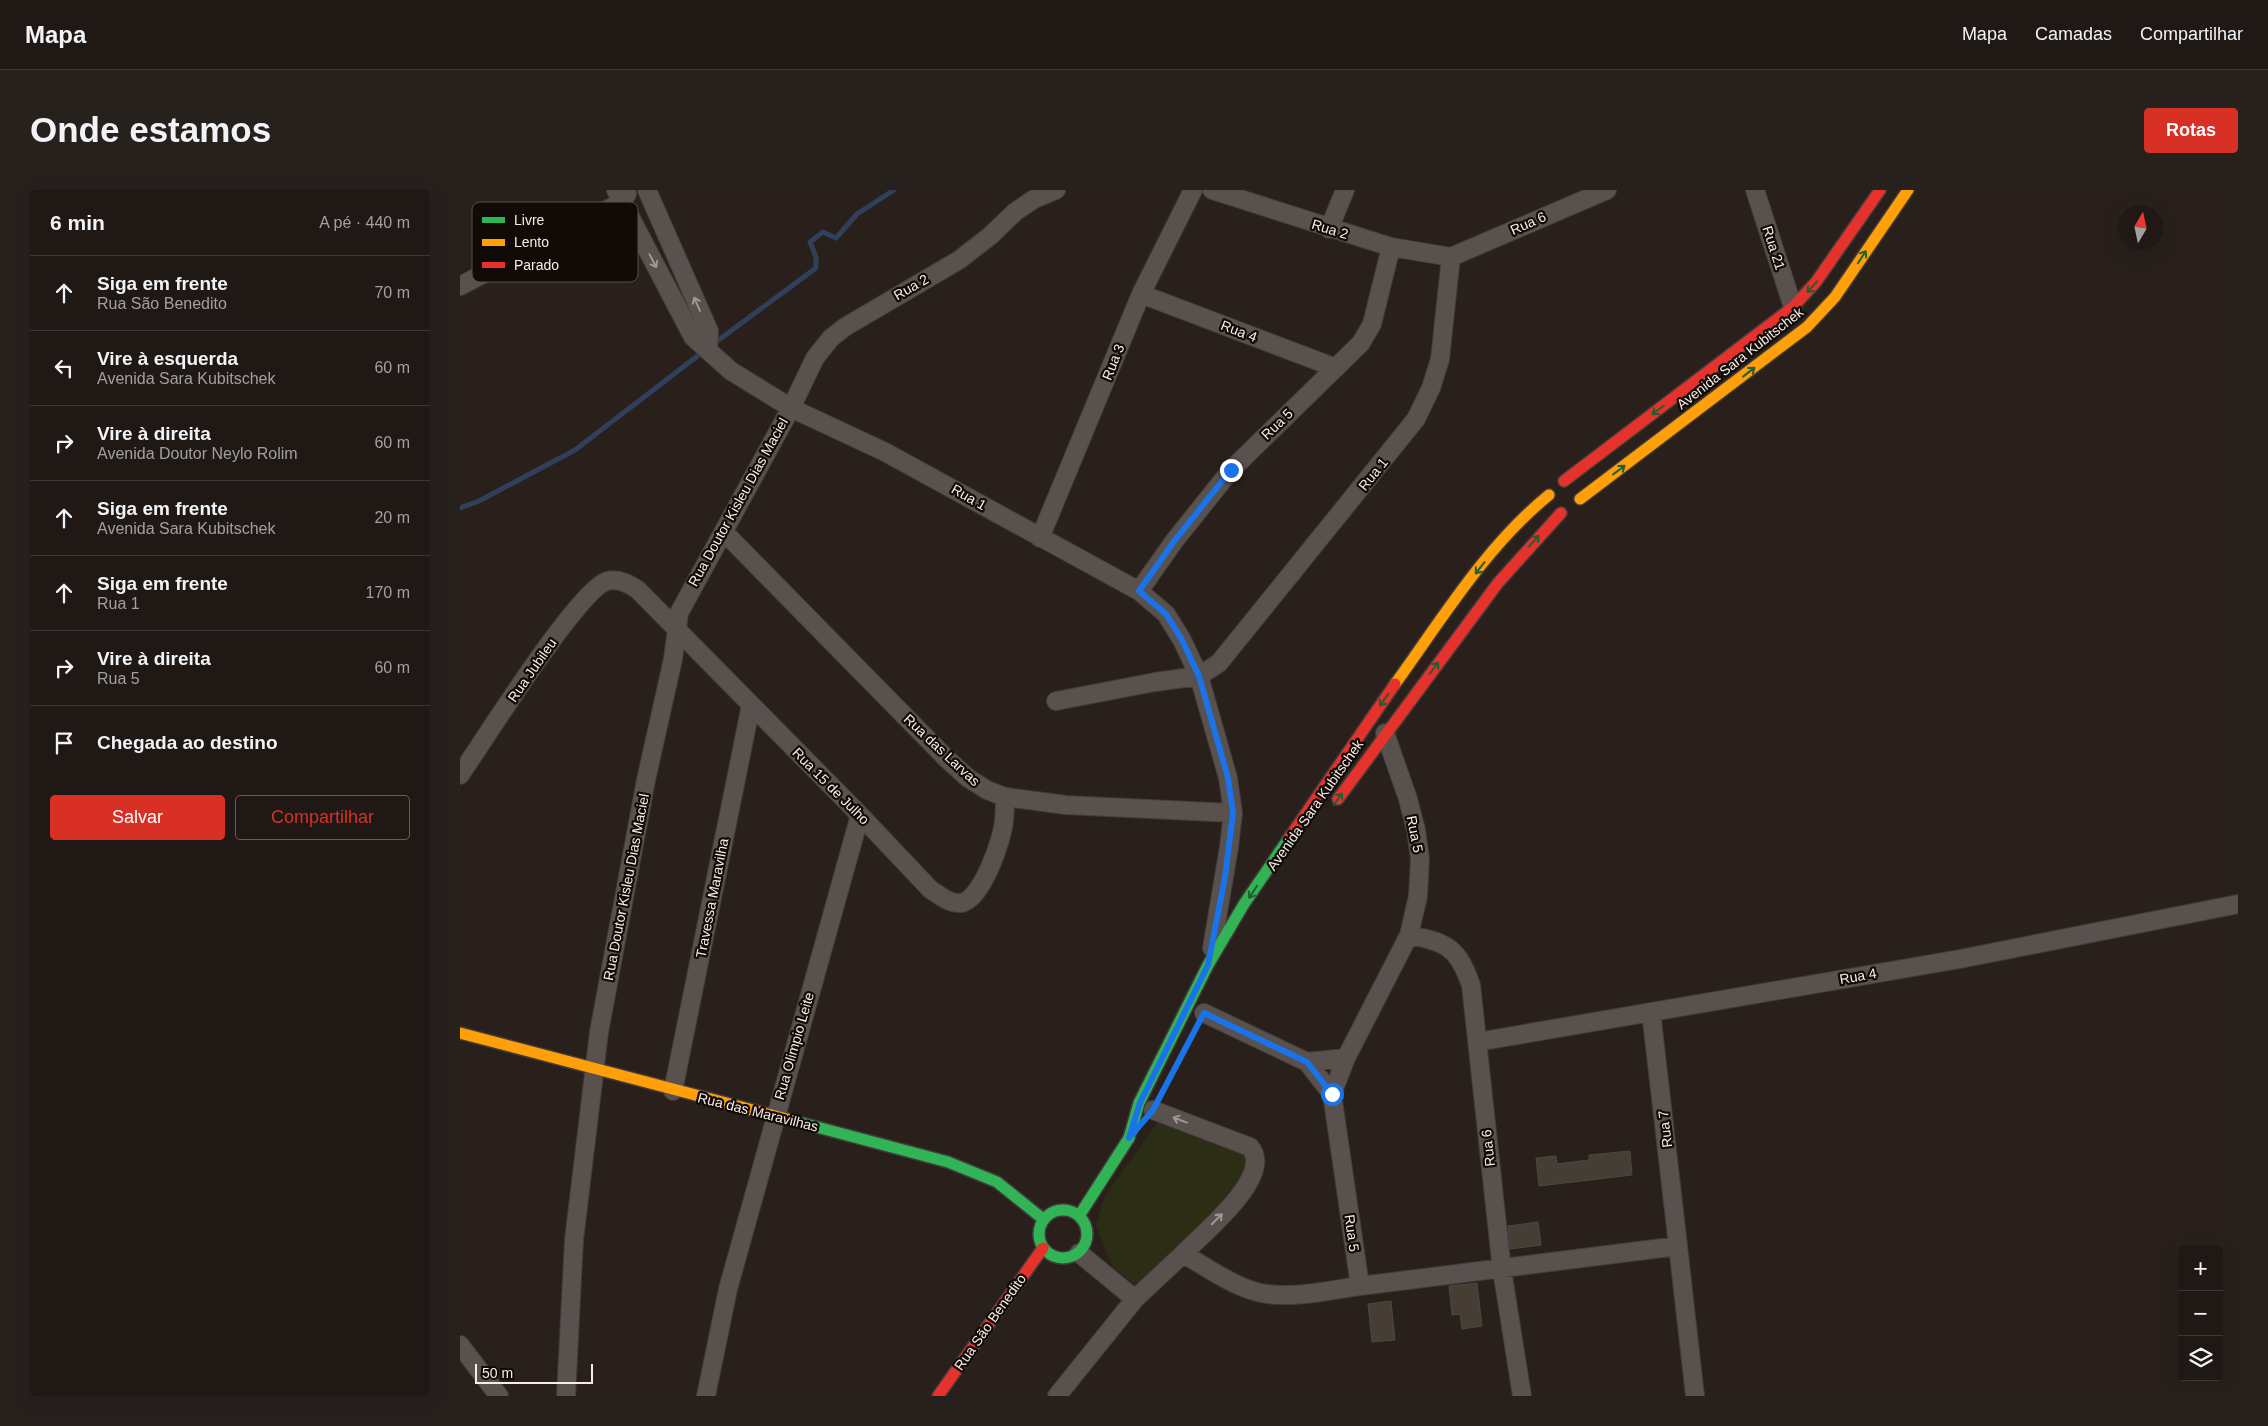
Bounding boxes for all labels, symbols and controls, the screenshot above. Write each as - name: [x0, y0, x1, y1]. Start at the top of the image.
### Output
- text: Mapa: [25, 21, 86, 48]
- text: Mapa: [1962, 24, 2007, 44]
- text: Camadas: [2035, 24, 2112, 44]
- text: Compartilhar: [2140, 24, 2243, 44]
- button: Rotas: [2144, 108, 2238, 153]
- text: Onde estamos: [30, 110, 271, 149]
- legend: [472, 202, 638, 282]
- north arrow: [2118, 205, 2163, 250]
- street label: Rua 6: [1508, 208, 1549, 238]
- text: 6 min: [50, 211, 105, 234]
- text: Livre: [514, 212, 545, 228]
- text: A pé · 440 m: [319, 214, 410, 231]
- street label: Rua 2: [1310, 216, 1350, 242]
- street label: Rua 21: [1759, 224, 1789, 272]
- text: Lento: [514, 234, 549, 250]
- one-way arrow: [1857, 250, 1867, 264]
- one-way arrow: [648, 253, 658, 268]
- text: Parado: [514, 257, 559, 273]
- street label: Rua 2: [891, 271, 931, 303]
- text: Siga em frente: [97, 273, 228, 294]
- icon: ahead: [50, 279, 78, 307]
- one-way arrow: [1806, 280, 1817, 293]
- text: 70 m: [374, 284, 410, 301]
- text: Rua São Benedito: [97, 295, 227, 312]
- one-way arrow: [692, 297, 702, 312]
- street label: Avenida Sara Kubitschek: [1674, 303, 1807, 412]
- street label: Rua 4: [1219, 317, 1260, 345]
- street label: Rua 3: [1099, 341, 1127, 382]
- text: Vire à esquerda: [97, 348, 238, 369]
- icon: left: [50, 354, 78, 382]
- text: 60 m: [374, 359, 410, 376]
- one-way arrow: [1742, 367, 1756, 377]
- text: Avenida Sara Kubitschek: [97, 370, 275, 387]
- street label: Rua 5: [1258, 405, 1296, 443]
- one-way arrow: [1652, 405, 1665, 416]
- street label: Rua Doutor Kisleu Dias Maciel: [685, 415, 791, 589]
- text: Vire à direita: [97, 423, 211, 444]
- icon: right: [50, 429, 78, 457]
- text: 60 m: [374, 434, 410, 451]
- text: Avenida Doutor Neylo Rolim: [97, 445, 298, 462]
- street label: Rua 1: [1355, 454, 1391, 494]
- route end: [1220, 459, 1243, 482]
- one-way arrow: [1612, 465, 1626, 475]
- street label: Rua 1: [949, 481, 989, 513]
- text: Siga em frente: [97, 498, 228, 519]
- icon: ahead: [50, 504, 78, 532]
- text: 20 m: [374, 509, 410, 526]
- text: Avenida Sara Kubitschek: [97, 520, 275, 537]
- one-way arrow: [1529, 534, 1540, 547]
- one-way arrow: [1474, 561, 1485, 574]
- text: Siga em frente: [97, 573, 228, 594]
- icon: ahead: [50, 579, 78, 607]
- text: 170 m: [366, 584, 410, 601]
- text: Rua 1: [97, 595, 140, 612]
- street label: Rua Jubileu: [504, 635, 560, 705]
- text: Vire à direita: [97, 648, 211, 669]
- icon: right: [50, 654, 78, 682]
- text: 60 m: [374, 659, 410, 676]
- one-way arrow: [1429, 661, 1439, 675]
- text: Rua 5: [97, 670, 140, 687]
- one-way arrow: [1379, 693, 1389, 707]
- street label: Rua das Larvas: [901, 711, 983, 789]
- icon: arrive: [50, 729, 78, 757]
- text: Chegada ao destino: [97, 732, 278, 753]
- street label: Avenida Sara Kubitschek: [1264, 736, 1367, 874]
- street label: Rua 15 de Julho: [789, 744, 873, 828]
- street label: Rua Doutor Kisleu Dias Maciel: [600, 792, 652, 982]
- one-way arrow: [1333, 793, 1343, 807]
- button: Salvar: [50, 795, 225, 840]
- button: Compartilhar: [235, 795, 410, 840]
- street label: Rua 5: [1404, 814, 1426, 854]
- street label: Travessa Maravilha: [693, 837, 731, 959]
- one-way arrow: [1248, 884, 1258, 898]
- street label: Rua 4: [1838, 965, 1878, 987]
- street label: Rua Olimpio Leite: [771, 990, 817, 1102]
- route start: [1321, 1083, 1344, 1106]
- street label: Rua das Maravilhas: [696, 1089, 820, 1135]
- street label: Rua 7: [1655, 1109, 1675, 1149]
- one-way arrow: [1173, 1115, 1188, 1124]
- street label: Rua 6: [1478, 1128, 1498, 1167]
- one-way arrow: [1211, 1213, 1223, 1225]
- street label: Rua 5: [1341, 1213, 1363, 1253]
- map controls: [2178, 1246, 2223, 1381]
- button: +: [2178, 1246, 2223, 1291]
- street label: Rua São Benedito: [951, 1271, 1029, 1373]
- button: −: [2178, 1291, 2223, 1336]
- button: layers: [2178, 1336, 2223, 1381]
- scale bar: [475, 1361, 592, 1384]
- text: 50 m: [482, 1365, 513, 1381]

